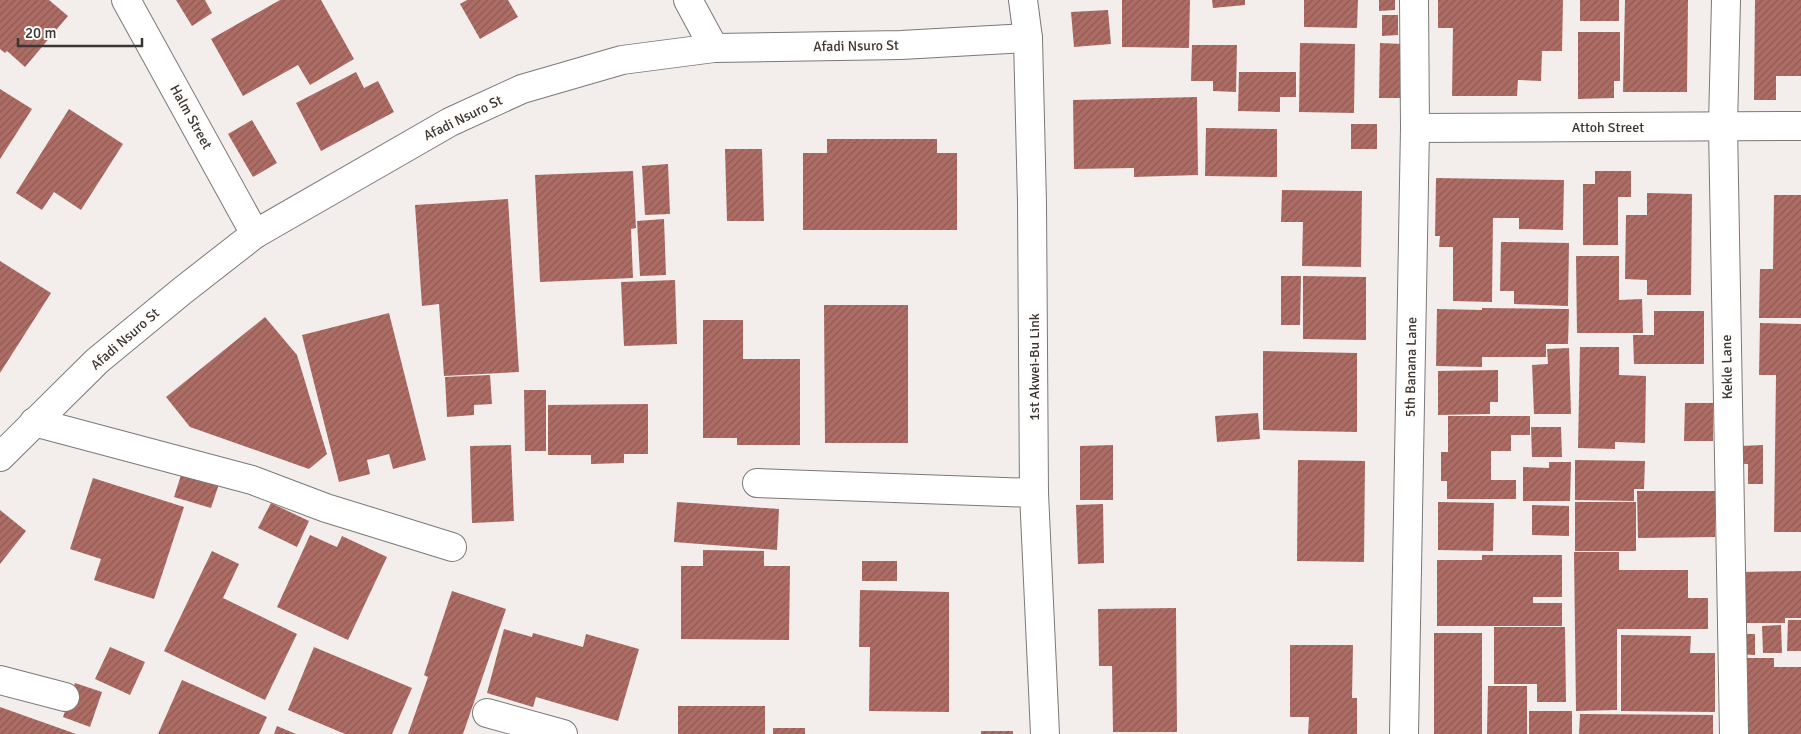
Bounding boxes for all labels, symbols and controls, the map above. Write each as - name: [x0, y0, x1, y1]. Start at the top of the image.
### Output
- scale bar: [18, 15, 141, 47]
- text: 20 m: [25, 24, 56, 42]
- street label: Afadi Nsuro St: [813, 37, 899, 55]
- street label: Halm Street: [166, 82, 216, 152]
- street label: Afadi Nsuro St: [421, 92, 505, 144]
- street label: Attoh Street: [1572, 119, 1644, 136]
- street label: Afadi Nsuro St: [87, 304, 163, 373]
- street label: 1st Akwei-Bu Link: [1026, 313, 1043, 421]
- street label: 5th Banana Lane: [1402, 317, 1420, 417]
- street label: Kekle Lane: [1718, 334, 1736, 400]

